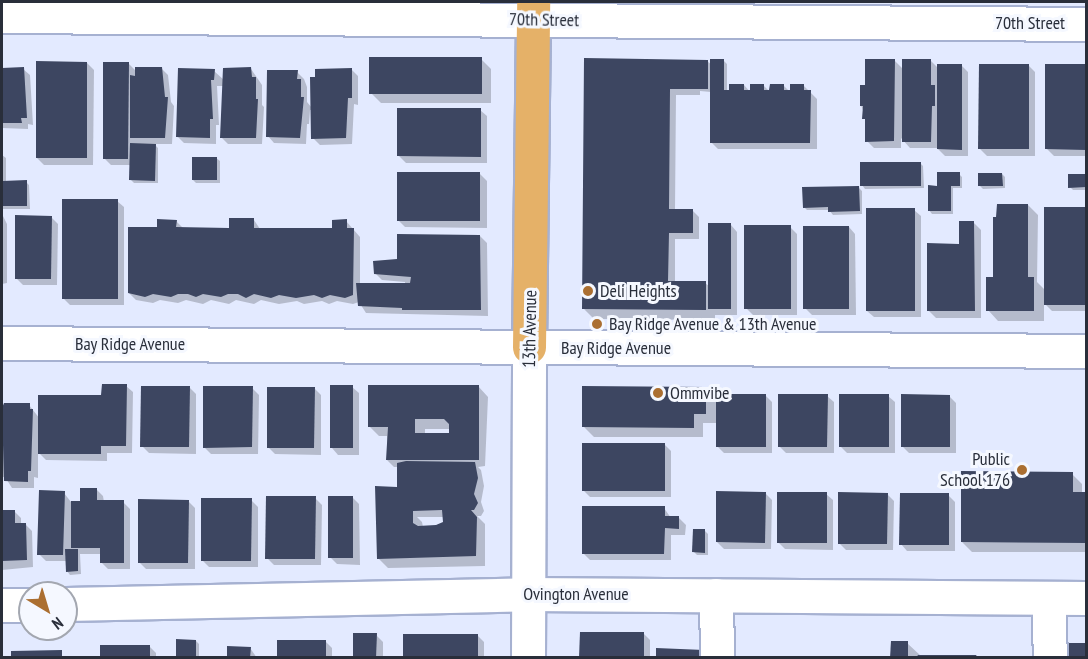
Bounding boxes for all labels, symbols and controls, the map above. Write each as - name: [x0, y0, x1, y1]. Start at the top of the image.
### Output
- street label: 70th Street: [509, 9, 579, 31]
- street label: 70th Street: [995, 12, 1065, 34]
- place label: Deli Heights: [600, 280, 677, 302]
- marker: Deli Heights: [581, 284, 595, 298]
- street label: 13th Avenue: [519, 290, 541, 368]
- place label: Bay Ridge Avenue & 13th Avenue: [609, 313, 818, 335]
- marker: Bay Ridge Avenue & 13th Avenue: [590, 317, 604, 331]
- street label: Bay Ridge Avenue: [74, 333, 186, 355]
- street label: Bay Ridge Avenue: [560, 337, 672, 359]
- place label: Ommvibe: [670, 382, 729, 404]
- marker: Ommvibe: [651, 386, 665, 400]
- place label: Public School 176: [940, 449, 1010, 492]
- marker: Public School 176: [1015, 463, 1029, 477]
- north arrow: [18, 581, 78, 641]
- street label: Ovington Avenue: [523, 583, 629, 605]
- text: N: [48, 613, 67, 634]

